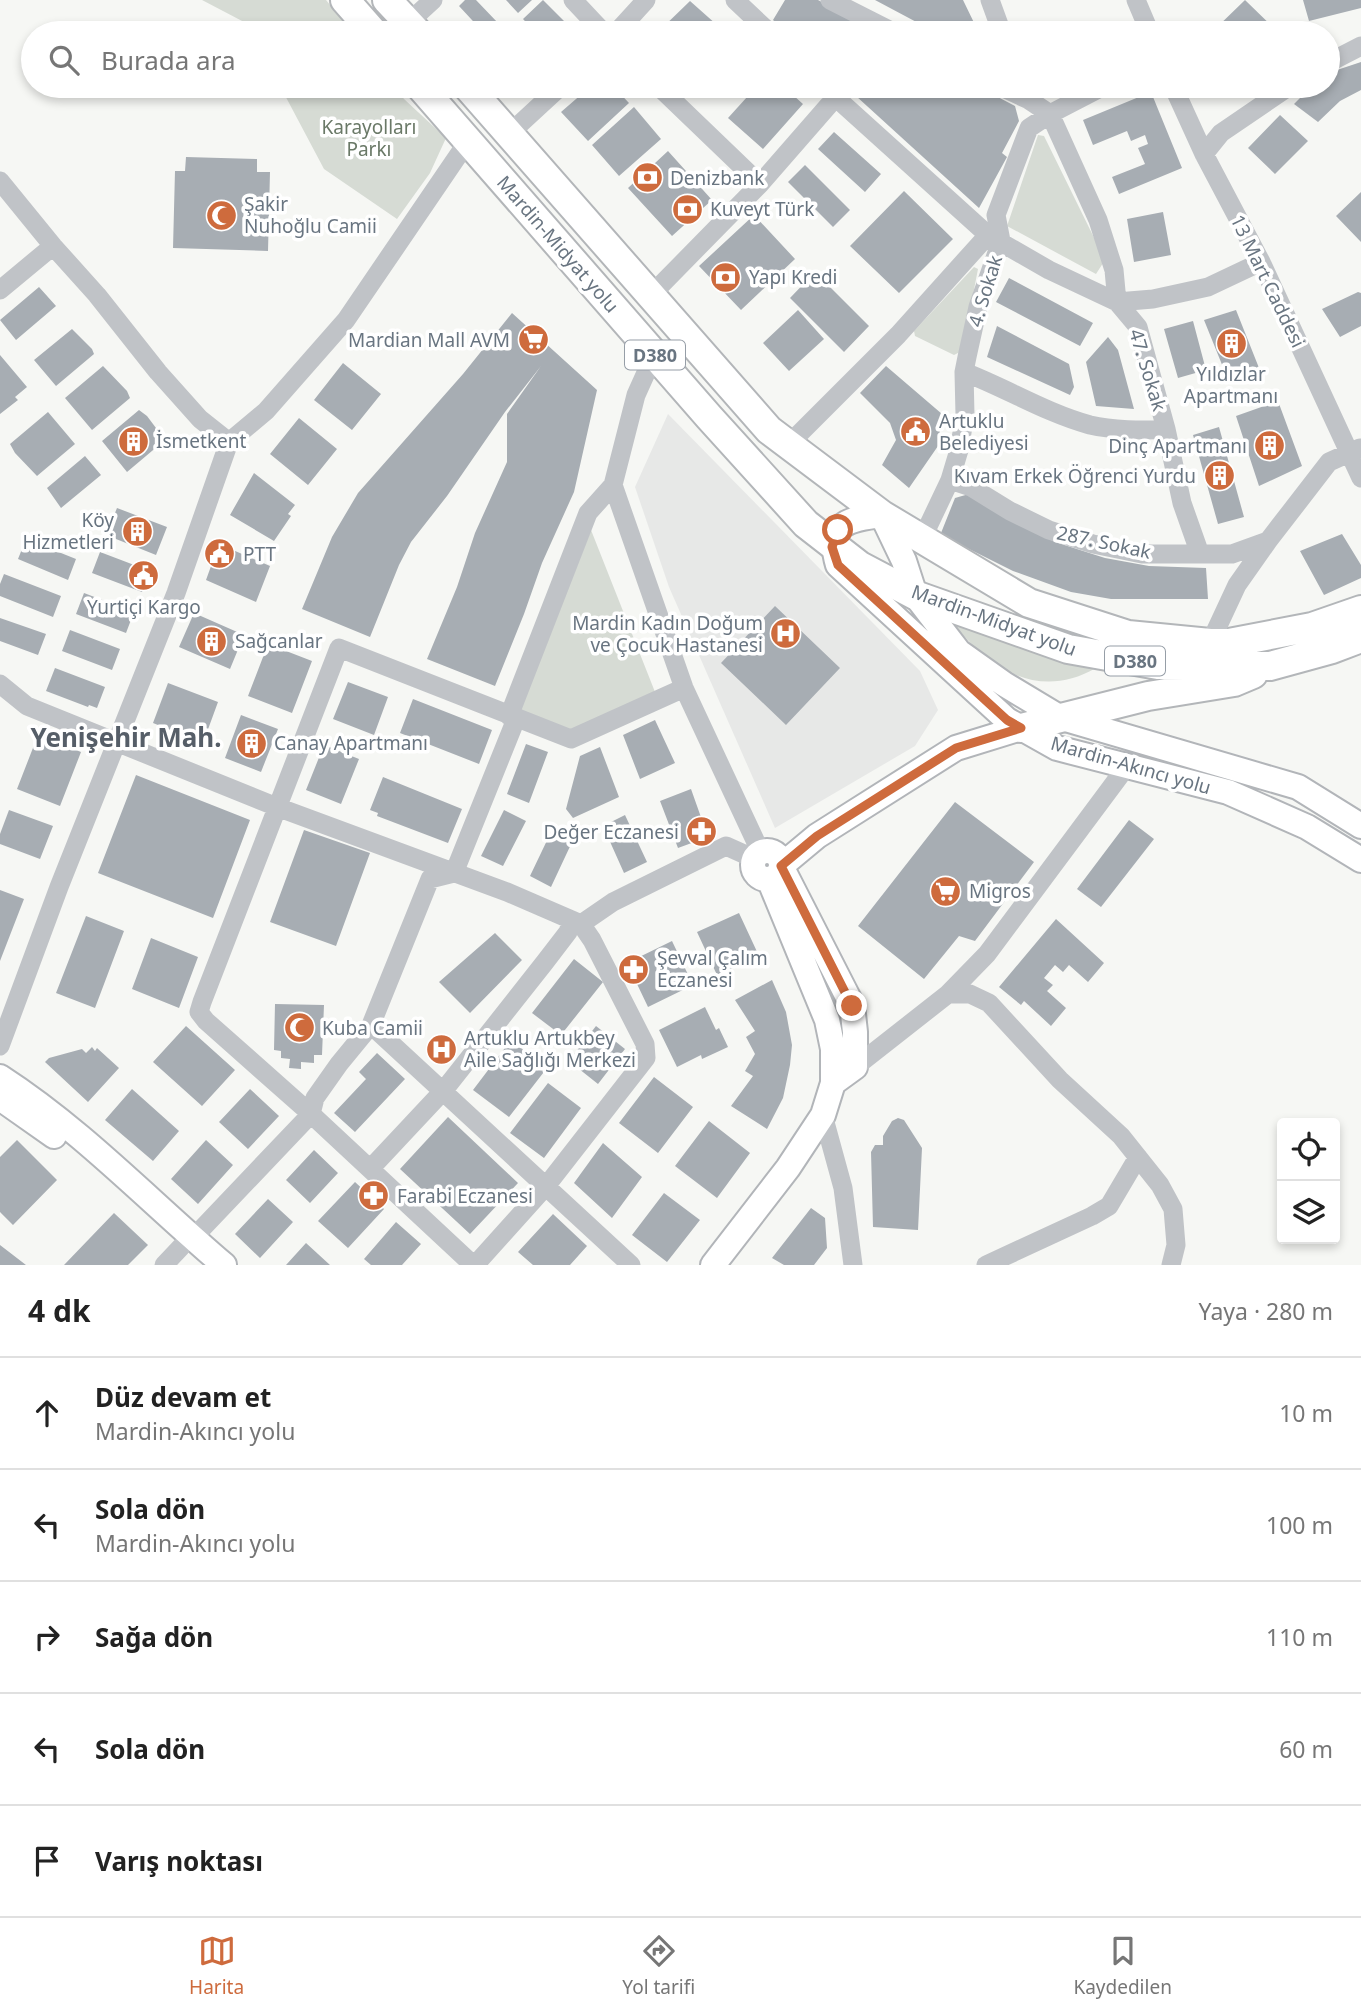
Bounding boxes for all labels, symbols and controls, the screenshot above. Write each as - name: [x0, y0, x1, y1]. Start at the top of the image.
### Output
- search box: [21, 21, 1340, 98]
- icon: search: [45, 41, 83, 79]
- text: Burada ara: [101, 42, 236, 78]
- park label: Karayolları Parkı: [322, 114, 416, 162]
- bank icon: Denizbank: [630, 161, 664, 195]
- place label: Denizbank: [670, 165, 764, 191]
- street label: Mardin-Midyat yolu: [491, 170, 625, 318]
- place label: Şakir Nuhoğlu Camii: [244, 191, 377, 239]
- bank icon: Kuveyt Türk: [670, 192, 704, 226]
- place label: Kuveyt Türk: [710, 196, 814, 222]
- mosque icon: Şakir Nuhoğlu Camii: [204, 198, 238, 232]
- street label: 13 Mart Caddesi: [1225, 210, 1311, 352]
- street label: 4. Sokak: [962, 252, 1008, 330]
- bank icon: Yapı Kredi: [709, 260, 743, 294]
- place label: Yapı Kredi: [749, 264, 838, 290]
- supermarket icon: Mardian Mall AVM: [516, 323, 550, 357]
- street label: 47. Sokak: [1123, 326, 1173, 414]
- building icon: Yıldızlar Apartmanı: [1214, 326, 1248, 360]
- place label: Mardian Mall AVM: [348, 327, 510, 353]
- road number: D380: [625, 340, 685, 370]
- place label: Yıldızlar Apartmanı: [1184, 361, 1278, 409]
- place label: Artuklu Belediyesi: [939, 408, 1029, 456]
- public building icon: Artuklu Belediyesi: [899, 415, 933, 449]
- building icon: İsmetkent: [116, 424, 150, 458]
- place label: İsmetkent: [156, 428, 246, 454]
- building icon: Dinç Apartmanı: [1253, 429, 1287, 463]
- place label: Dinç Apartmanı: [1108, 433, 1247, 459]
- building icon: Kıvam Erkek Öğrenci Yurdu: [1202, 459, 1236, 493]
- place label: Kıvam Erkek Öğrenci Yurdu: [954, 463, 1196, 489]
- place label: Köy Hizmetleri: [22, 507, 114, 555]
- building icon: Köy Hizmetleri: [120, 514, 154, 548]
- route start: [822, 514, 853, 545]
- street label: 287. Sokak: [1055, 519, 1153, 565]
- public building icon: PTT: [203, 537, 237, 571]
- place label: PTT: [243, 541, 276, 567]
- public building icon: Yurtiçi Kargo: [127, 559, 161, 593]
- street label: Mardin-Midyat yolu: [908, 578, 1080, 662]
- place label: Yurtiçi Kargo: [87, 594, 201, 620]
- place label: Mardin Kadın Doğum ve Çocuk Hastanesi: [572, 610, 763, 658]
- hospital icon: Mardin Kadın Doğum ve Çocuk Hastanesi: [769, 617, 803, 651]
- building icon: Sağcanlar: [195, 624, 229, 658]
- place label: Sağcanlar: [235, 628, 323, 654]
- road number: D380: [1105, 646, 1165, 676]
- district label: Yenişehir Mah.: [30, 719, 222, 755]
- building icon: Canay Apartmanı: [234, 726, 268, 760]
- place label: Canay Apartmanı: [274, 730, 428, 756]
- street label: Mardin-Akıncı yolu: [1048, 730, 1214, 800]
- pharmacy icon: Değer Eczanesi: [685, 815, 719, 849]
- place label: Değer Eczanesi: [543, 819, 679, 845]
- supermarket icon: Migros: [929, 874, 963, 908]
- place label: Migros: [969, 878, 1031, 904]
- place label: Şevval Çalım Eczanesi: [657, 945, 768, 993]
- pharmacy icon: Şevval Çalım Eczanesi: [617, 952, 651, 986]
- route end: [836, 990, 867, 1021]
- mosque icon: Kuba Camii: [282, 1011, 316, 1045]
- place label: Kuba Camii: [322, 1015, 423, 1041]
- place label: Artuklu Artukbey Aile Sağlığı Merkezi: [464, 1025, 636, 1073]
- hospital icon: Artuklu Artukbey Aile Sağlığı Merkezi: [424, 1032, 458, 1066]
- map controls: [1277, 1118, 1340, 1244]
- button: locate: [1277, 1118, 1340, 1181]
- pharmacy icon: Farabi Eczanesi: [357, 1179, 391, 1213]
- button: layers: [1277, 1181, 1340, 1244]
- place label: Farabi Eczanesi: [397, 1183, 533, 1209]
- text: 4 dk: [28, 1290, 91, 1331]
- text: Yaya · 280 m: [1199, 1295, 1333, 1327]
- text: Düz devam et: [95, 1379, 271, 1415]
- icon: ahead: [28, 1394, 66, 1432]
- text: 10 m: [1279, 1397, 1333, 1429]
- text: Mardin-Akıncı yolu: [95, 1415, 295, 1447]
- text: Sola dön: [95, 1491, 205, 1527]
- icon: left: [28, 1506, 66, 1544]
- text: 100 m: [1266, 1509, 1333, 1541]
- text: Mardin-Akıncı yolu: [95, 1527, 295, 1559]
- icon: right: [28, 1618, 66, 1656]
- text: Sağa dön: [95, 1619, 213, 1655]
- text: 110 m: [1266, 1621, 1333, 1653]
- icon: left: [28, 1730, 66, 1768]
- text: Sola dön: [95, 1731, 205, 1767]
- text: 60 m: [1279, 1733, 1333, 1765]
- icon: arrive: [28, 1842, 66, 1880]
- text: Varış noktası: [95, 1843, 263, 1879]
- tab: Harita: [189, 1932, 244, 2000]
- tab: Yol tarifi: [622, 1932, 695, 2000]
- tab: Kaydedilen: [1073, 1932, 1172, 2000]

